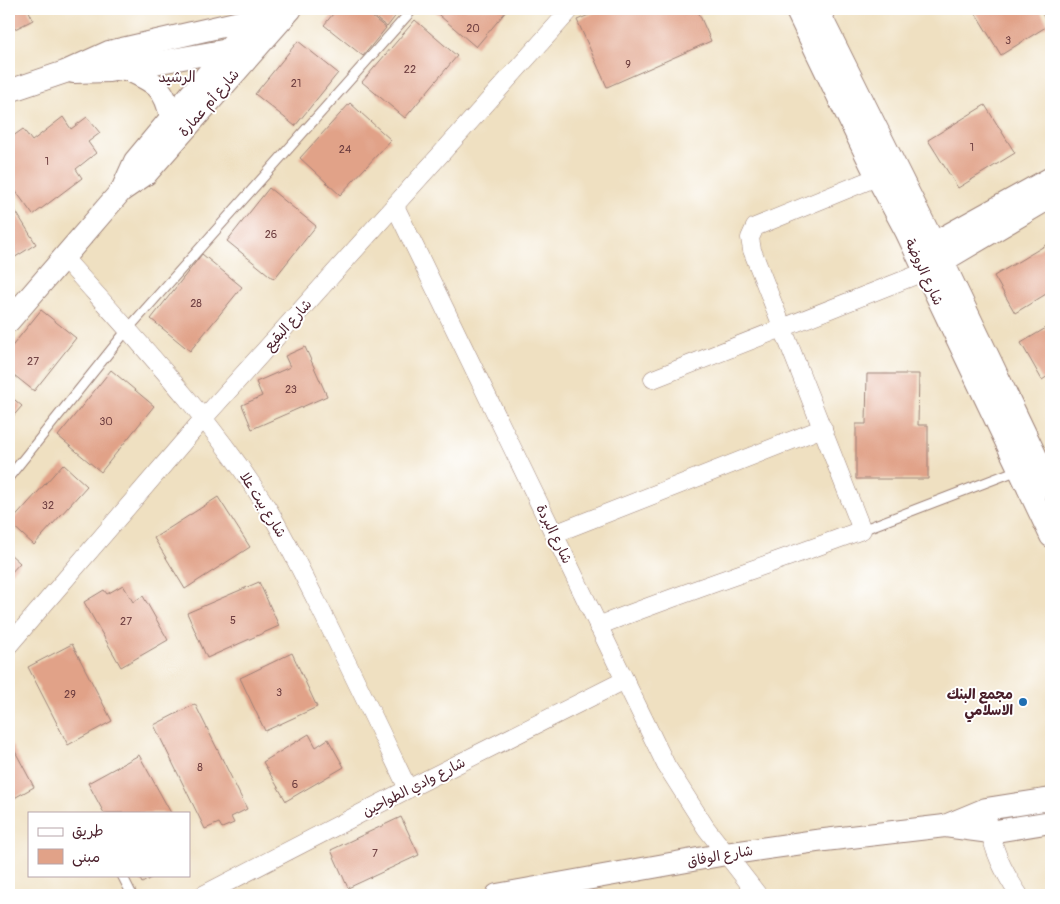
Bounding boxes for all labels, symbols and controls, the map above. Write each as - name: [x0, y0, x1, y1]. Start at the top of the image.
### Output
- house number: 20: [466, 22, 480, 35]
- house number: 3: [1005, 34, 1011, 47]
- house number: 9: [625, 58, 631, 71]
- house number: 22: [404, 63, 416, 76]
- street label: شارع أم عمارة: [175, 66, 244, 141]
- district label: الرشيد: [158, 68, 196, 87]
- house number: 21: [291, 77, 301, 90]
- house number: 1: [970, 141, 974, 154]
- house number: 24: [339, 143, 352, 156]
- house number: 1: [45, 155, 49, 168]
- house number: 26: [265, 228, 277, 241]
- street label: شارع الروضة: [900, 236, 947, 308]
- street label: شارع البقيع: [260, 296, 317, 356]
- house number: 28: [190, 297, 202, 310]
- house number: 27: [27, 355, 39, 368]
- house number: 23: [285, 383, 297, 396]
- house number: 30: [99, 415, 113, 428]
- street label: شارع بيت علا: [235, 469, 290, 541]
- house number: 32: [42, 499, 54, 512]
- street label: شارع البردة: [531, 502, 576, 567]
- house number: 5: [230, 614, 236, 627]
- house number: 27: [120, 615, 132, 628]
- house number: 3: [276, 686, 282, 699]
- place label: مجمع البنك الاسلامي: [947, 686, 1013, 723]
- house number: 29: [64, 688, 76, 701]
- marker: مجمع البنك الاسلامي: [1017, 696, 1029, 708]
- street label: شارع وادي الطواحين: [360, 754, 469, 822]
- house number: 8: [197, 761, 203, 774]
- house number: 6: [292, 778, 298, 791]
- legend: [28, 812, 190, 876]
- text: طريق: [72, 822, 104, 841]
- street label: شارع الوفاق: [686, 842, 754, 871]
- house number: 7: [372, 847, 378, 860]
- text: مبنى: [72, 848, 100, 867]

